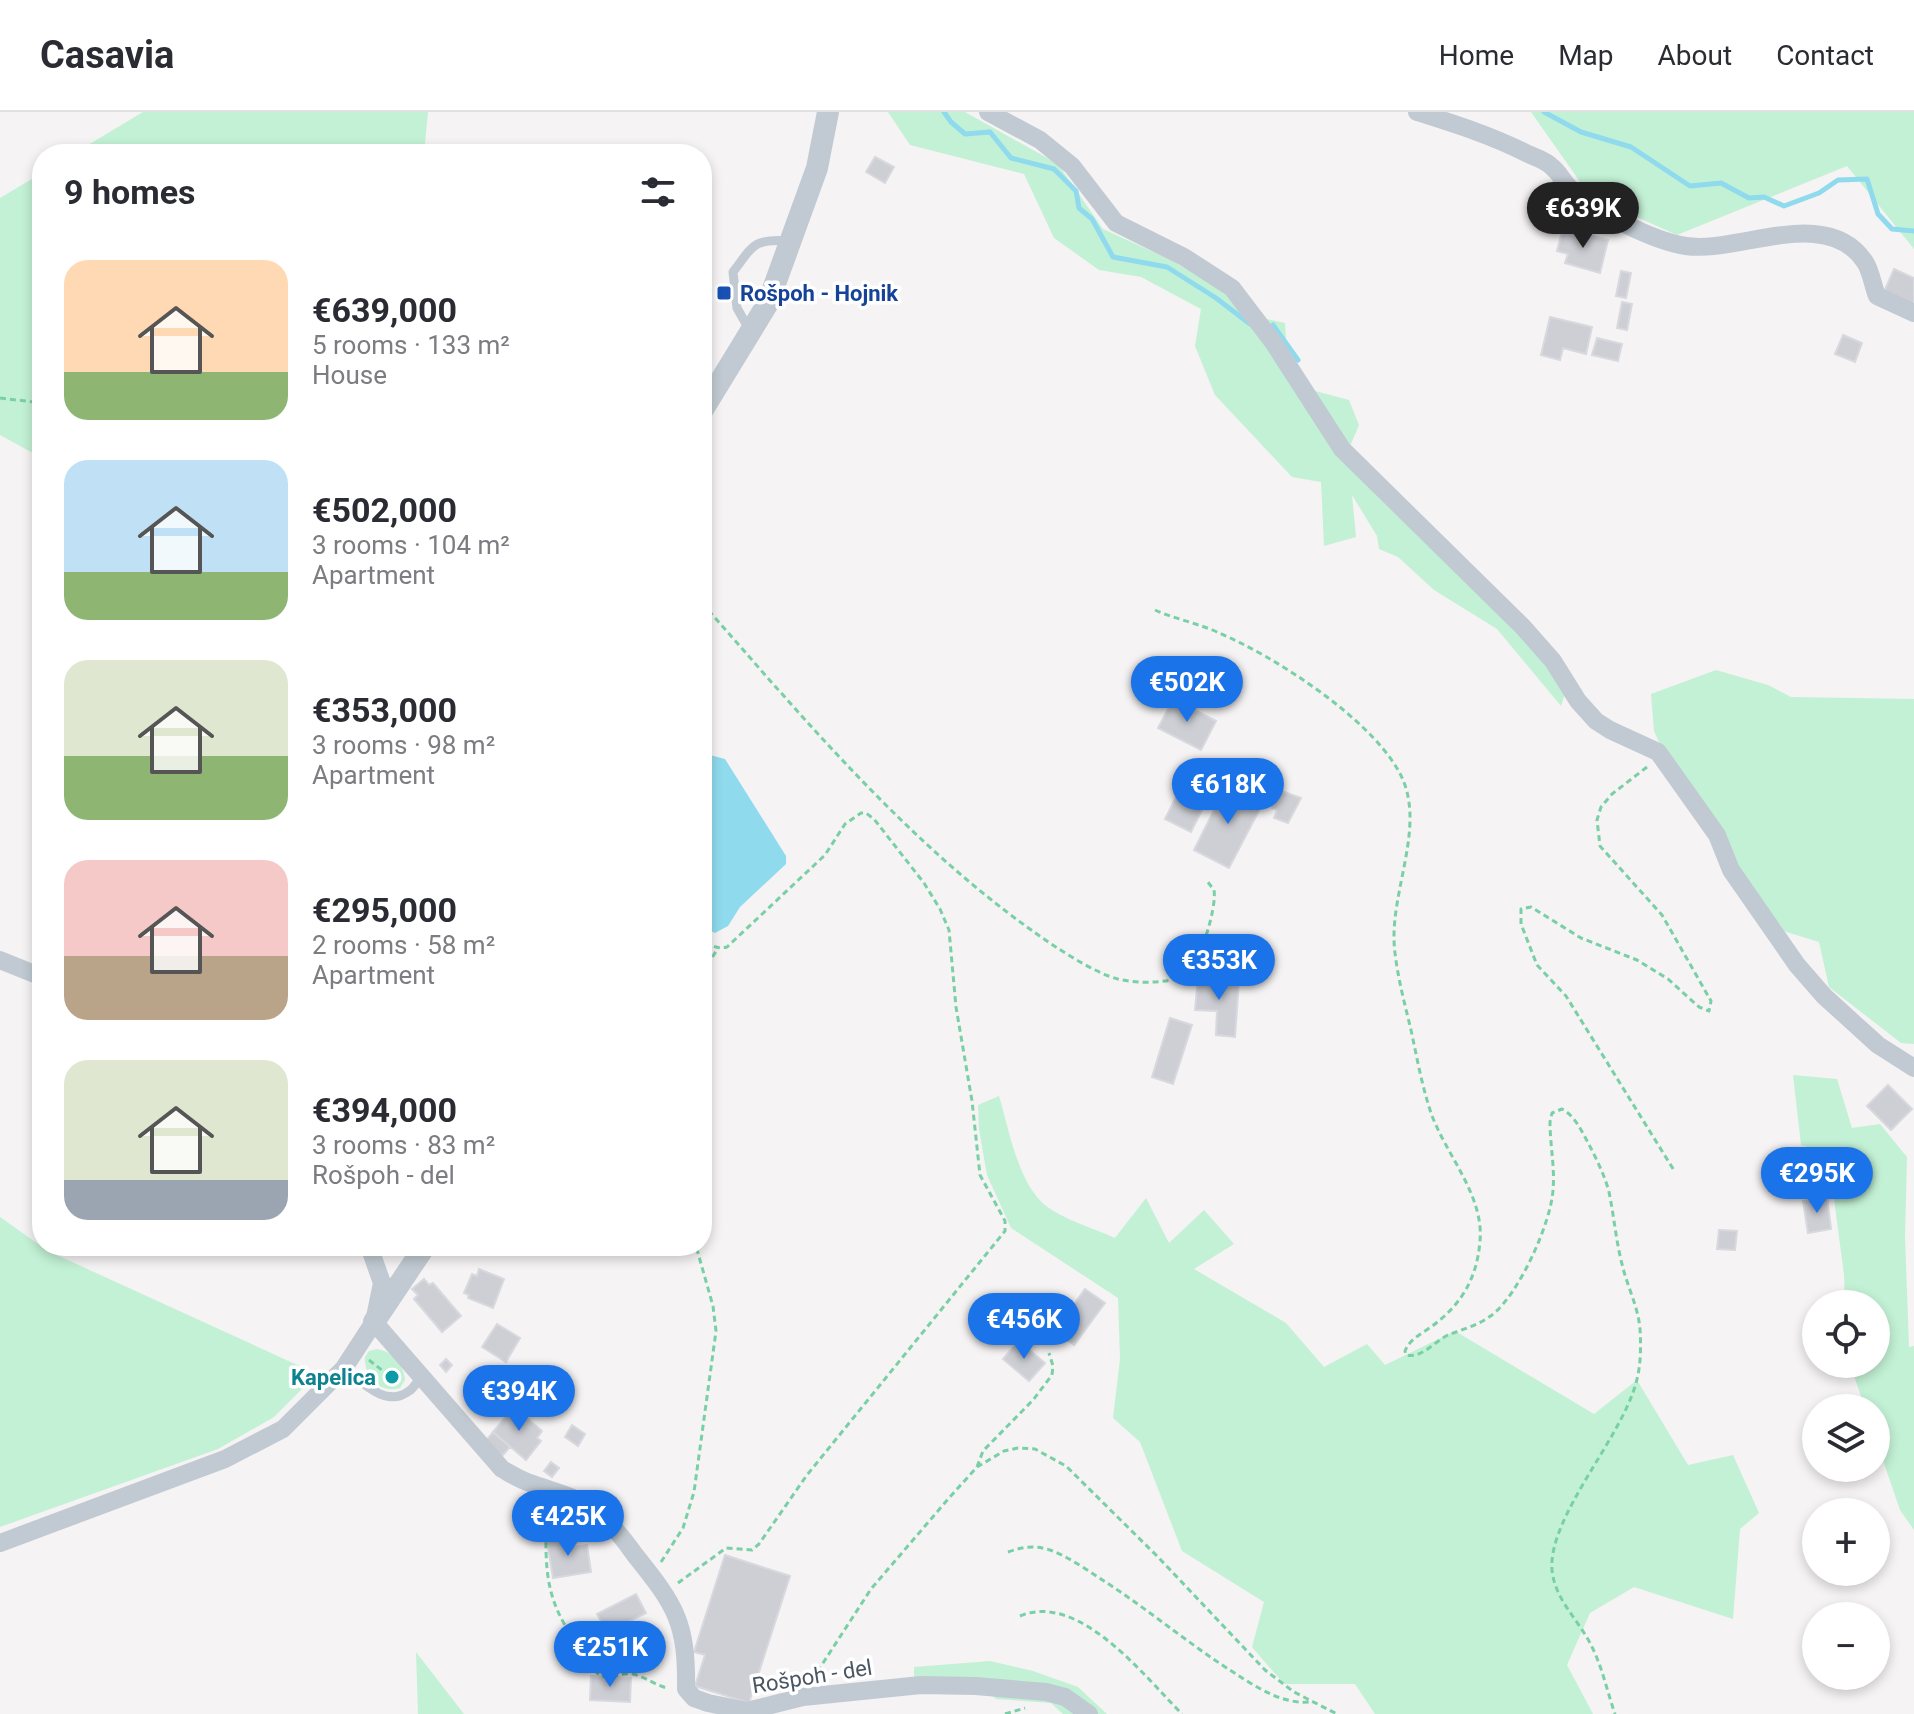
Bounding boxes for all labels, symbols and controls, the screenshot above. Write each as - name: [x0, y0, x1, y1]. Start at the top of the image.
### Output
- text: Casavia: [40, 33, 174, 77]
- text: Home: [1439, 39, 1514, 72]
- text: Map: [1558, 39, 1614, 72]
- text: About: [1658, 39, 1732, 72]
- text: Contact: [1776, 39, 1874, 72]
- icon: filters: [636, 170, 680, 214]
- text: 9 homes: [64, 172, 195, 212]
- pin: €639K: [1527, 182, 1639, 250]
- text: €639K: [1545, 193, 1621, 223]
- place label: Rošpoh - Hojnik: [740, 281, 898, 306]
- marker: Rošpoh - Hojnik: [715, 284, 733, 302]
- text: €639,000: [312, 290, 457, 330]
- icon: home: [128, 292, 224, 388]
- text: 5 rooms · 133 m²: [312, 330, 510, 360]
- text: House: [312, 360, 387, 390]
- text: €502,000: [312, 490, 457, 530]
- icon: home: [128, 492, 224, 588]
- text: 3 rooms · 104 m²: [312, 530, 510, 560]
- text: Apartment: [312, 560, 435, 590]
- pin: €502K: [1131, 656, 1243, 724]
- text: €502K: [1149, 667, 1225, 697]
- text: €353,000: [312, 690, 457, 730]
- icon: home: [128, 692, 224, 788]
- text: 3 rooms · 98 m²: [312, 730, 495, 760]
- pin: €618K: [1172, 758, 1284, 826]
- text: Apartment: [312, 760, 435, 790]
- text: €618K: [1190, 769, 1266, 799]
- text: €295,000: [312, 890, 457, 930]
- icon: home: [128, 892, 224, 988]
- text: 2 rooms · 58 m²: [312, 930, 495, 960]
- pin: €353K: [1163, 934, 1275, 1002]
- text: €353K: [1181, 945, 1257, 975]
- text: Apartment: [312, 960, 435, 990]
- text: €394,000: [312, 1090, 457, 1130]
- icon: home: [128, 1092, 224, 1188]
- text: 3 rooms · 83 m²: [312, 1130, 495, 1160]
- pin: €295K: [1761, 1147, 1873, 1215]
- text: €295K: [1779, 1158, 1855, 1188]
- text: Rošpoh - del: [312, 1160, 455, 1190]
- map controls: [1802, 1290, 1890, 1690]
- button: locate: [1802, 1290, 1890, 1378]
- pin: €456K: [968, 1293, 1080, 1361]
- text: €456K: [986, 1304, 1062, 1334]
- place label: Kapelica: [291, 1365, 376, 1390]
- pin: €394K: [463, 1365, 575, 1433]
- marker: Kapelica: [383, 1368, 401, 1386]
- text: €394K: [481, 1376, 557, 1406]
- button: layers: [1802, 1394, 1890, 1482]
- pin: €425K: [512, 1490, 624, 1558]
- button: +: [1802, 1498, 1890, 1586]
- text: €425K: [530, 1501, 606, 1531]
- button: −: [1802, 1602, 1890, 1690]
- pin: €251K: [554, 1621, 666, 1689]
- text: €251K: [572, 1632, 648, 1662]
- street label: Rošpoh - del: [750, 1655, 874, 1698]

